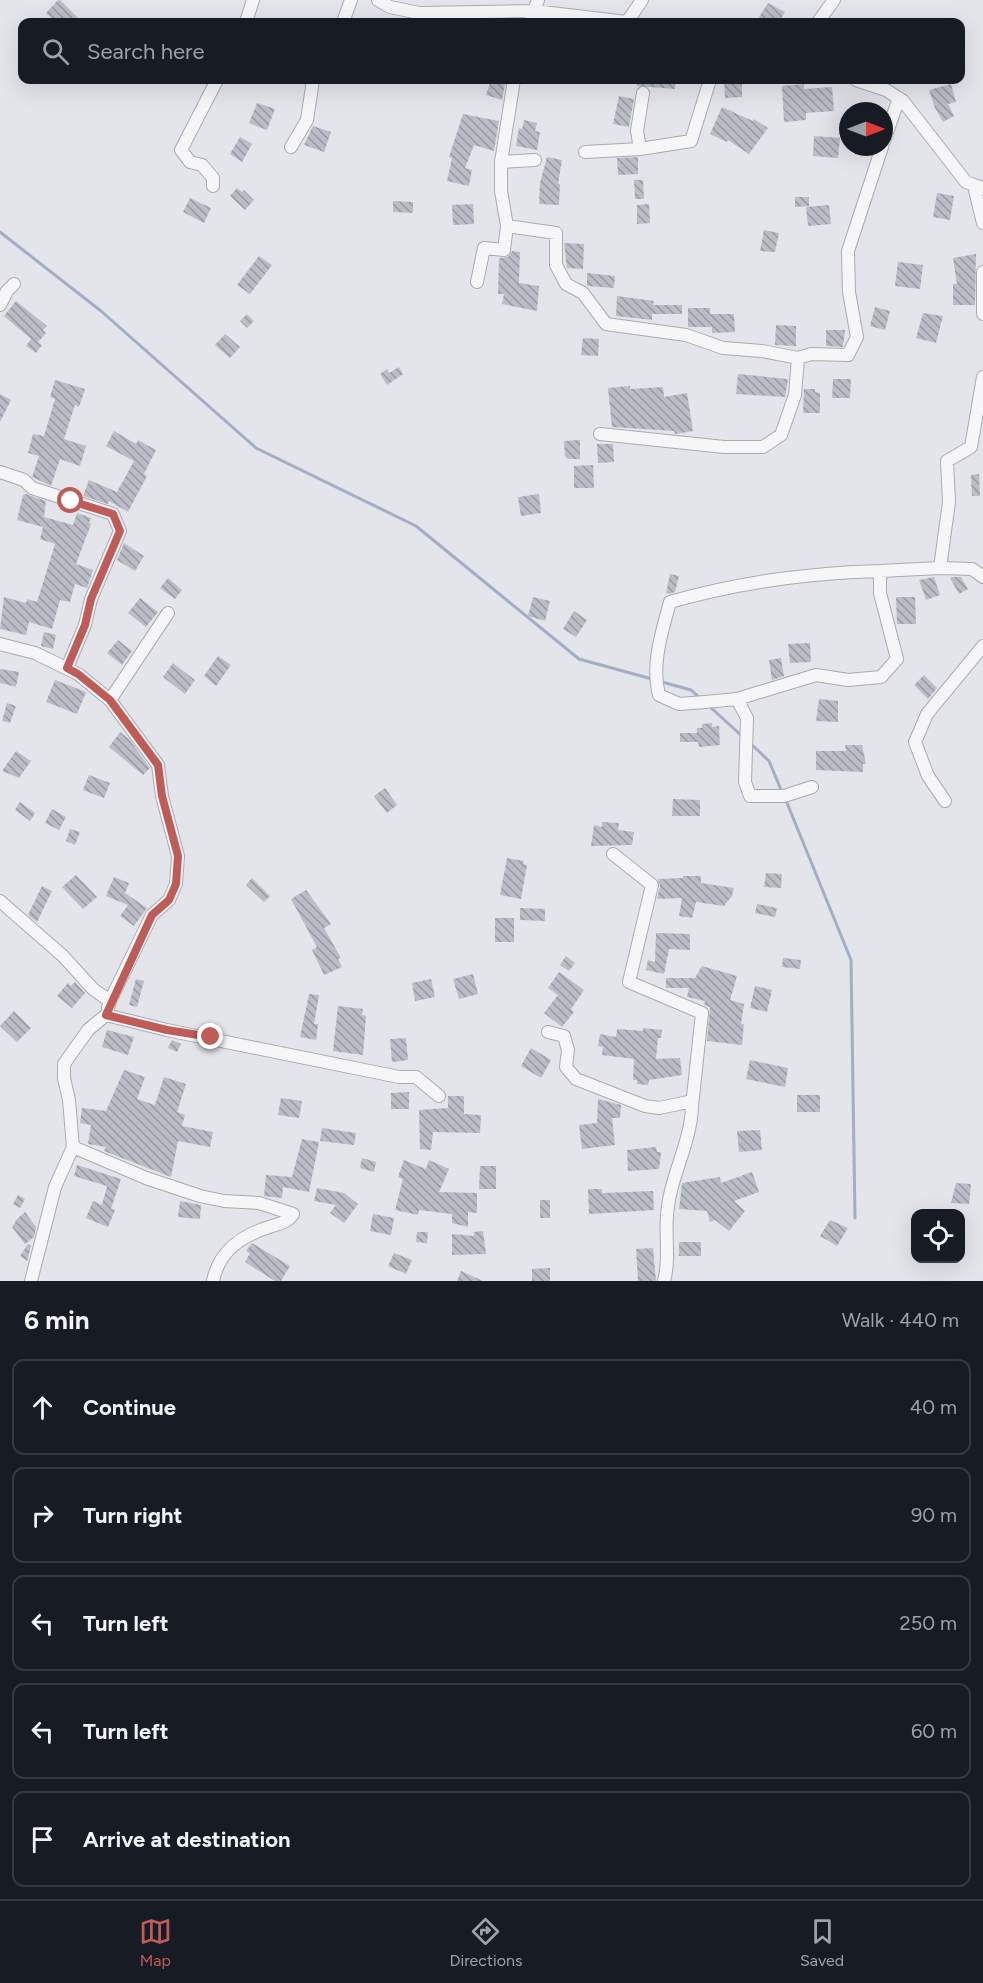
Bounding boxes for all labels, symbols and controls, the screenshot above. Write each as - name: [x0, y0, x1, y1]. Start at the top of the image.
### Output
- search box: [18, 18, 965, 84]
- icon: search: [39, 35, 72, 68]
- text: Search here: [87, 38, 205, 65]
- north arrow: [839, 102, 893, 156]
- route start: [57, 487, 83, 513]
- route end: [197, 1023, 223, 1049]
- map controls: [911, 1209, 965, 1263]
- button: locate: [911, 1209, 965, 1263]
- text: 6 min: [24, 1304, 90, 1336]
- text: Walk · 440 m: [842, 1308, 959, 1332]
- icon: ahead: [26, 1391, 59, 1424]
- text: Continue: [83, 1394, 176, 1421]
- text: 40 m: [910, 1395, 957, 1419]
- icon: right: [26, 1499, 59, 1532]
- text: Turn right: [83, 1502, 182, 1529]
- text: 90 m: [911, 1503, 957, 1527]
- icon: left: [26, 1607, 59, 1640]
- text: Turn left: [83, 1610, 169, 1637]
- text: 250 m: [900, 1611, 957, 1635]
- icon: left: [26, 1715, 59, 1748]
- text: Turn left: [83, 1718, 169, 1745]
- text: 60 m: [911, 1719, 957, 1743]
- icon: arrive: [26, 1823, 59, 1856]
- text: Arrive at destination: [83, 1826, 291, 1853]
- tab: Map: [139, 1915, 172, 1970]
- tab: Directions: [449, 1915, 522, 1970]
- tab: Saved: [800, 1915, 844, 1970]

